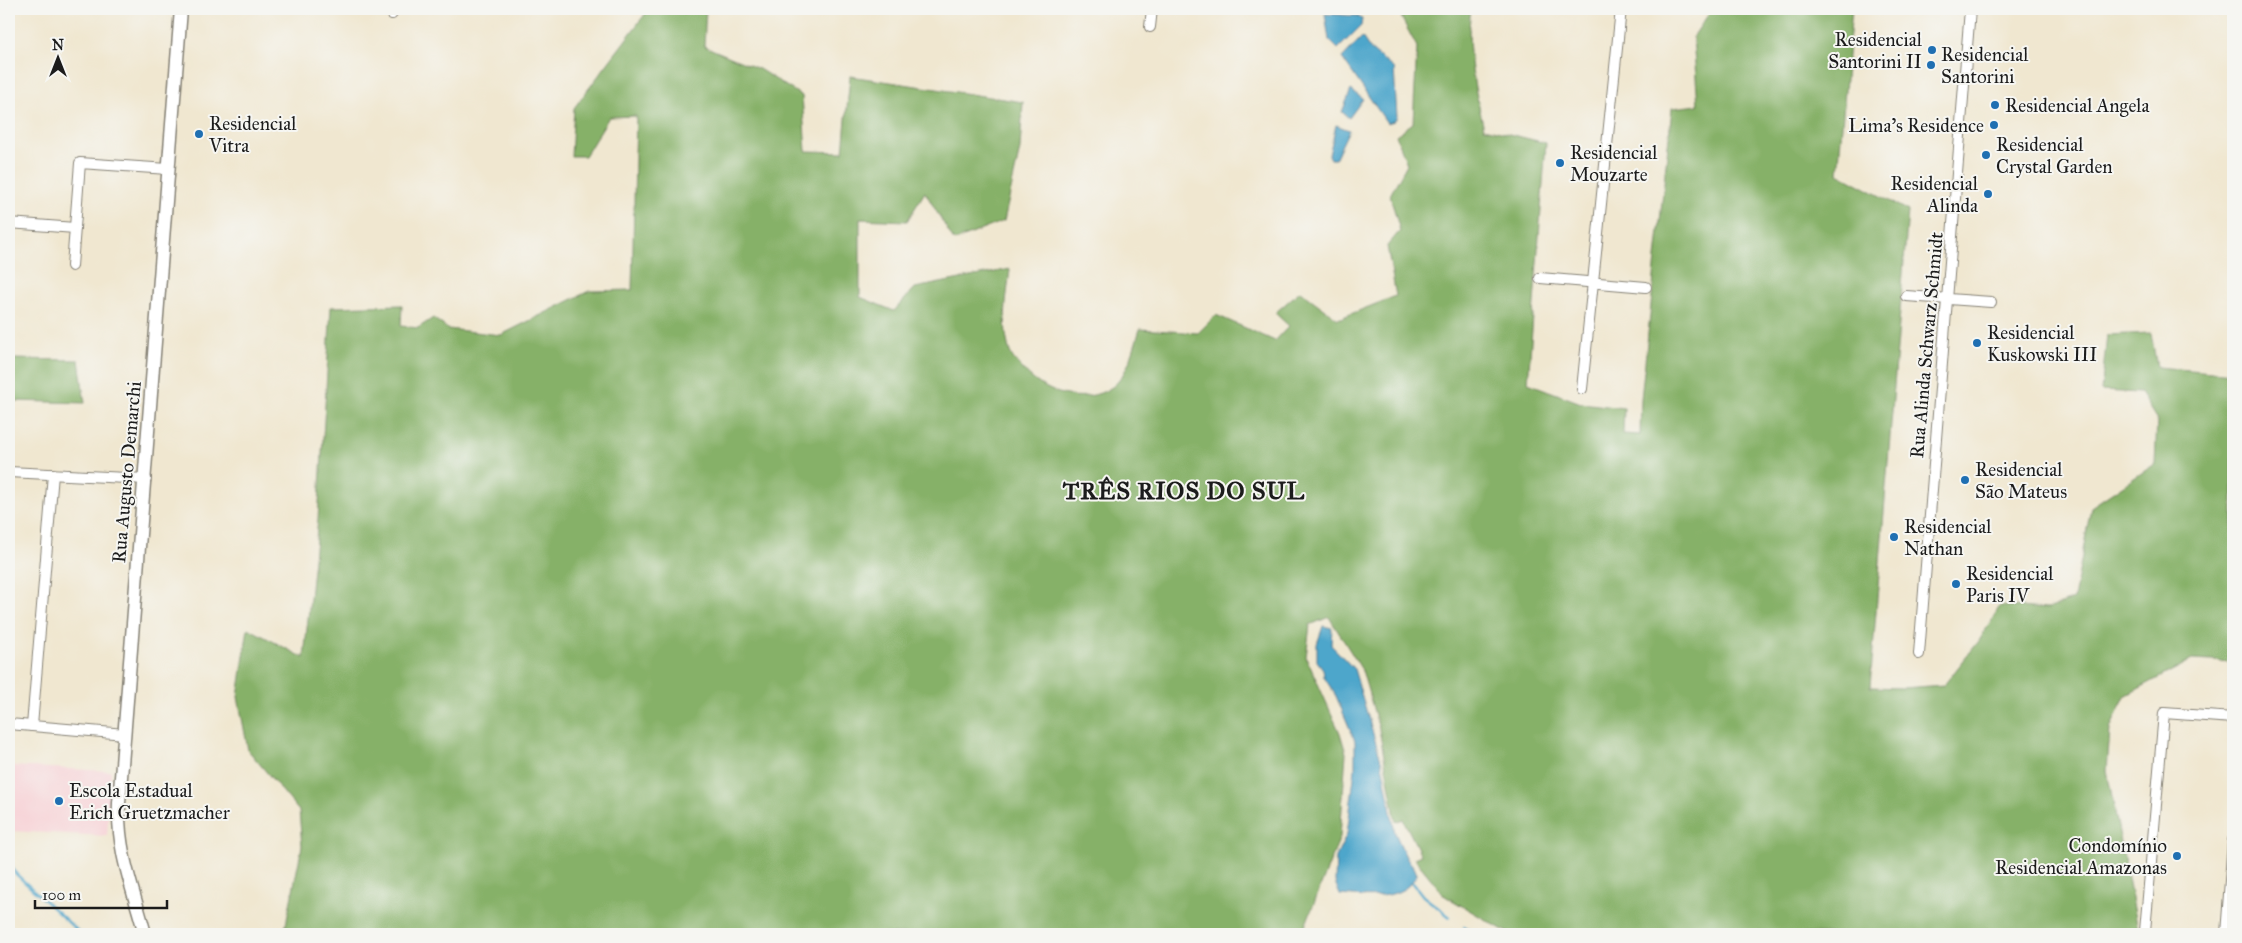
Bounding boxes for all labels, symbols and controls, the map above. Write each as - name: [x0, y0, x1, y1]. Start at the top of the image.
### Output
- place label: Residencial Santorini II: [1828, 28, 1923, 73]
- north arrow: [32, 32, 82, 82]
- text: N: [52, 37, 64, 54]
- place label: Residencial Santorini: [1941, 43, 2029, 88]
- marker: Residencial Santorini II: [1926, 44, 1938, 56]
- marker: Residencial Santorini: [1925, 59, 1937, 71]
- place label: Residencial Angela: [2005, 94, 2150, 118]
- marker: Residencial Angela: [1989, 99, 2001, 111]
- place label: Residencial Vitra: [208, 112, 297, 157]
- place label: Lima's Residence: [1848, 114, 1984, 137]
- marker: Lima's Residence: [1988, 119, 2000, 131]
- marker: Residencial Vitra: [193, 128, 205, 140]
- place label: Residencial Crystal Garden: [1996, 133, 2113, 178]
- place label: Residencial Mouzarte: [1570, 141, 1658, 186]
- marker: Residencial Crystal Garden: [1980, 149, 1992, 161]
- marker: Residencial Mouzarte: [1554, 157, 1566, 169]
- place label: Residencial Alinda: [1891, 172, 1979, 217]
- marker: Residencial Alinda: [1982, 188, 1994, 200]
- street label: Rua Alinda Schwarz Schmidt: [1905, 231, 1948, 459]
- place label: Residencial Kuskowski III: [1987, 321, 2097, 366]
- marker: Residencial Kuskowski III: [1971, 337, 1983, 349]
- street label: Rua Augusto Demarchi: [107, 380, 147, 564]
- place label: Residencial São Mateus: [1975, 458, 2067, 503]
- marker: Residencial São Mateus: [1959, 474, 1971, 486]
- district label: TRÊS RIOS DO SUL: [1062, 476, 1305, 506]
- place label: Residencial Nathan: [1904, 515, 1992, 560]
- marker: Residencial Nathan: [1888, 531, 1900, 543]
- place label: Residencial Paris IV: [1966, 562, 2054, 607]
- marker: Residencial Paris IV: [1950, 578, 1962, 590]
- place label: Escola Estadual Erich Gruetzmacher: [69, 779, 231, 824]
- marker: Escola Estadual Erich Gruetzmacher: [53, 795, 65, 807]
- place label: Condomínio Residencial Amazonas: [1995, 834, 2167, 879]
- marker: Condomínio Residencial Amazonas: [2171, 850, 2183, 862]
- scale bar: [35, 878, 168, 910]
- text: 100 m: [42, 886, 82, 904]

